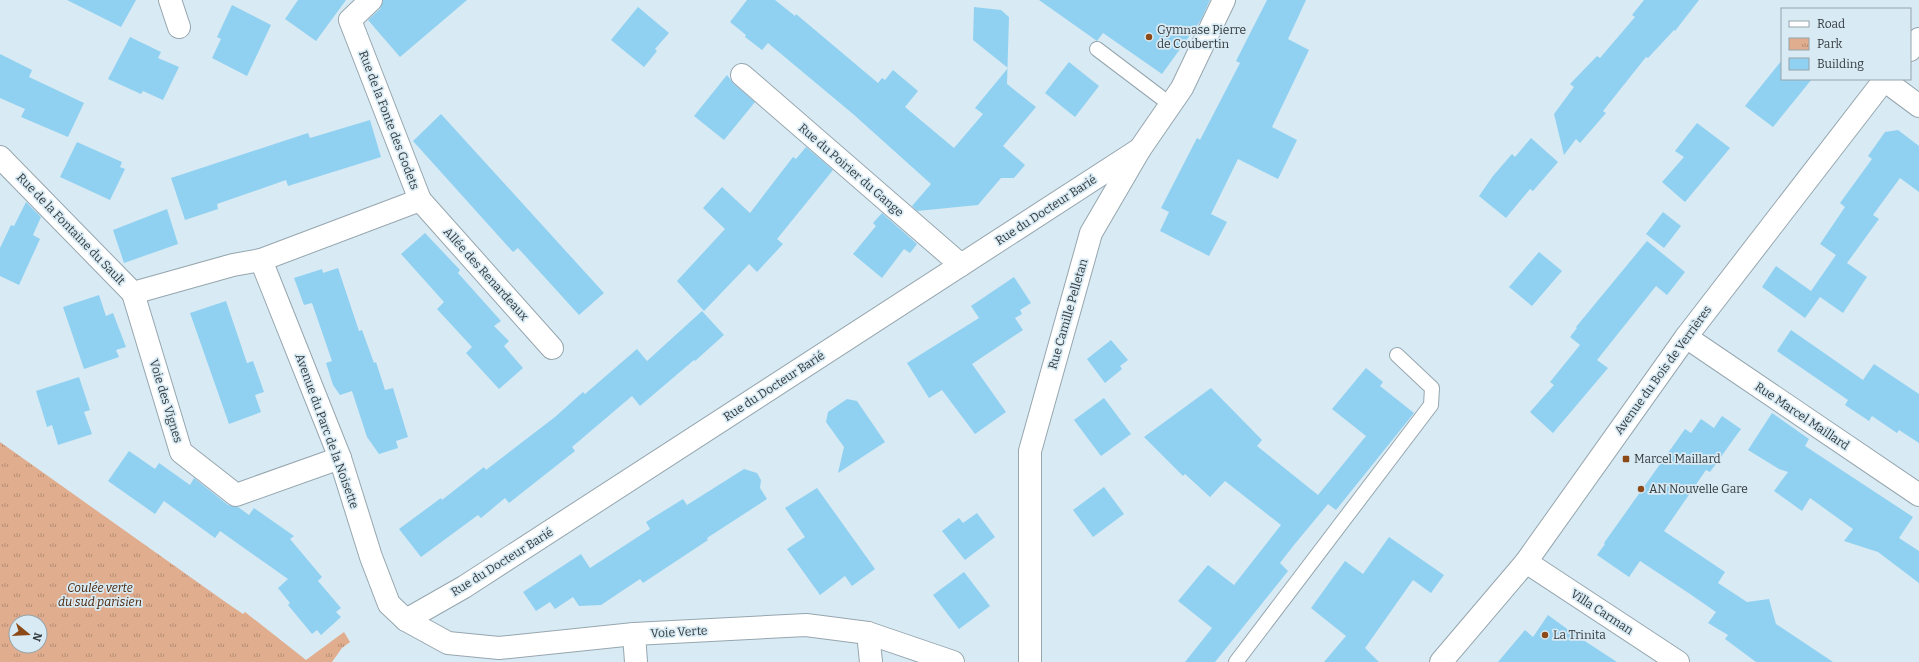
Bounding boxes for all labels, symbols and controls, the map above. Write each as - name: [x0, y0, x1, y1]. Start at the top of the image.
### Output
- legend: [1781, 8, 1911, 80]
- text: Road: [1817, 17, 1845, 31]
- place label: Gymnase Pierre de Coubertin: [1157, 23, 1246, 51]
- marker: Gymnase Pierre de Coubertin: [1144, 32, 1154, 42]
- text: Park: [1817, 37, 1843, 51]
- street label: Rue de la Fonte des Godets: [356, 49, 422, 192]
- text: Building: [1817, 57, 1864, 71]
- street label: Rue du Poirier du Gange: [796, 121, 906, 219]
- street label: Rue de la Fontaine du Sault: [14, 170, 128, 288]
- street label: Rue du Docteur Barié: [993, 172, 1099, 248]
- street label: Allée des Renardeaux: [441, 225, 532, 324]
- street label: Rue Camille Pelletan: [1045, 257, 1091, 371]
- street label: Avenue du Bois de Verrières: [1612, 303, 1715, 437]
- street label: Rue du Docteur Barié: [721, 348, 827, 424]
- street label: Avenue du Parc de la Noisette: [292, 352, 362, 510]
- street label: Voie des Vignes: [147, 358, 185, 445]
- street label: Rue Marcel Maillard: [1752, 379, 1852, 453]
- place label: Marcel Maillard: [1634, 452, 1721, 466]
- marker: Marcel Maillard: [1621, 454, 1631, 464]
- place label: AN Nouvelle Gare: [1649, 482, 1748, 496]
- marker: AN Nouvelle Gare: [1636, 484, 1646, 494]
- street label: Rue du Docteur Barié: [448, 525, 556, 599]
- park label: Coulée verte du sud parisien: [58, 581, 142, 609]
- street label: Villa Carman: [1568, 587, 1636, 638]
- north arrow: [8, 614, 48, 654]
- street label: Voie Verte: [650, 624, 708, 640]
- place label: La Trinita: [1553, 628, 1606, 642]
- marker: La Trinita: [1540, 630, 1550, 640]
- text: N: [29, 631, 45, 643]

